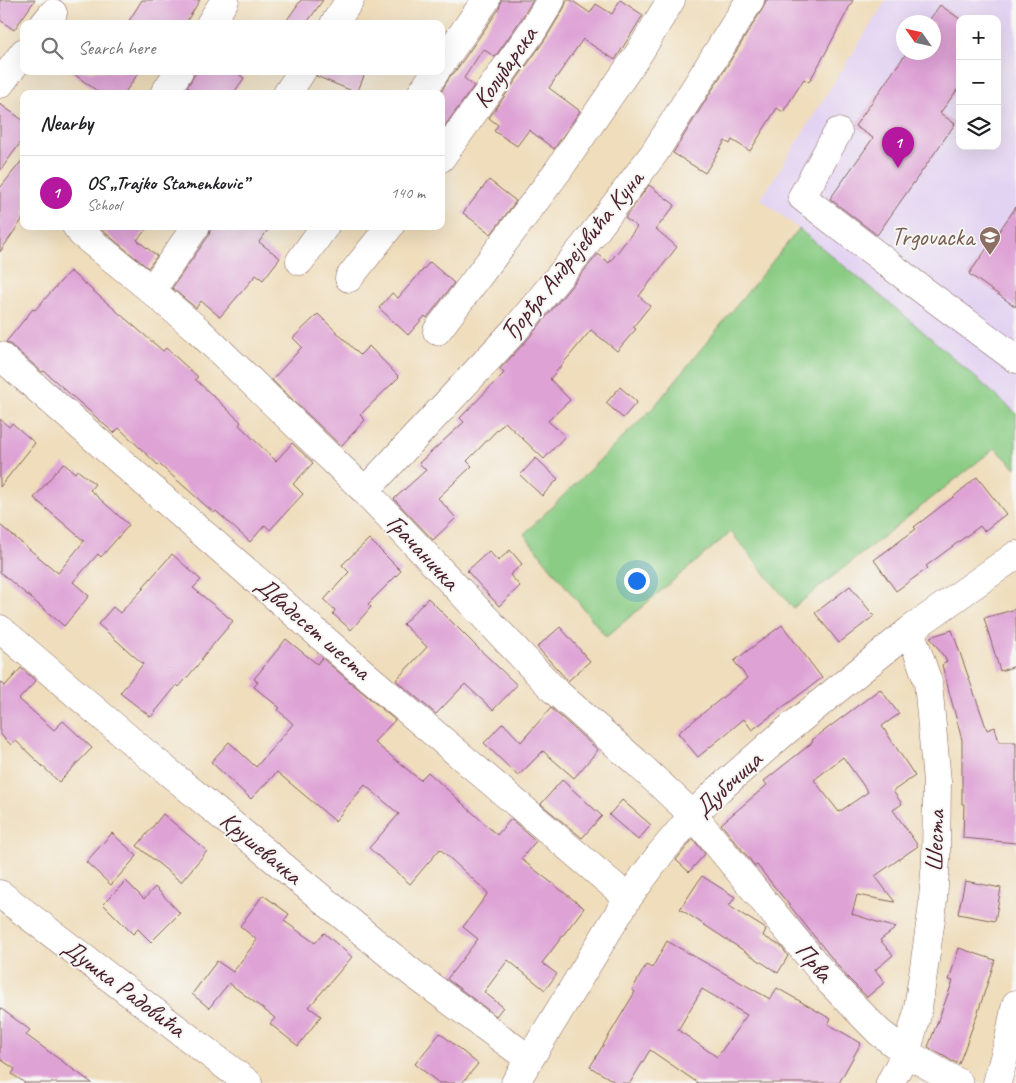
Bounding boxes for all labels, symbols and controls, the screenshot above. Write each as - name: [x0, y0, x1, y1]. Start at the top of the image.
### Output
- north arrow: [896, 15, 941, 60]
- map controls: [956, 15, 1001, 150]
- button: +: [956, 15, 1001, 60]
- street label: Колубарска: [465, 18, 546, 114]
- search box: [20, 20, 445, 75]
- icon: search: [38, 34, 66, 62]
- text: Search here: [78, 36, 155, 60]
- button: −: [956, 60, 1001, 105]
- button: layers: [956, 105, 1001, 150]
- text: Nearby: [40, 110, 93, 136]
- pin: 1: [882, 127, 914, 168]
- street label: Ђорђа Андрејевића Куна: [493, 162, 652, 348]
- text: OS „Trajko Stamenkovic”: [87, 171, 248, 195]
- text: 1: [52, 183, 60, 203]
- text: 140 m: [391, 183, 425, 203]
- text: School: [87, 195, 121, 215]
- place label: Trgovacka: [891, 221, 977, 253]
- school or university icon: Trgovacka: [978, 225, 1002, 256]
- street label: Грачаничка: [380, 507, 468, 598]
- your location: [624, 568, 650, 594]
- street label: Двадесет шеста: [249, 569, 379, 688]
- street label: Дубочица: [687, 743, 770, 824]
- street label: Крушевачка: [213, 804, 310, 893]
- street label: Шеста: [918, 808, 952, 872]
- street label: Душка Радовића: [56, 931, 194, 1046]
- street label: Прва: [788, 935, 841, 990]

